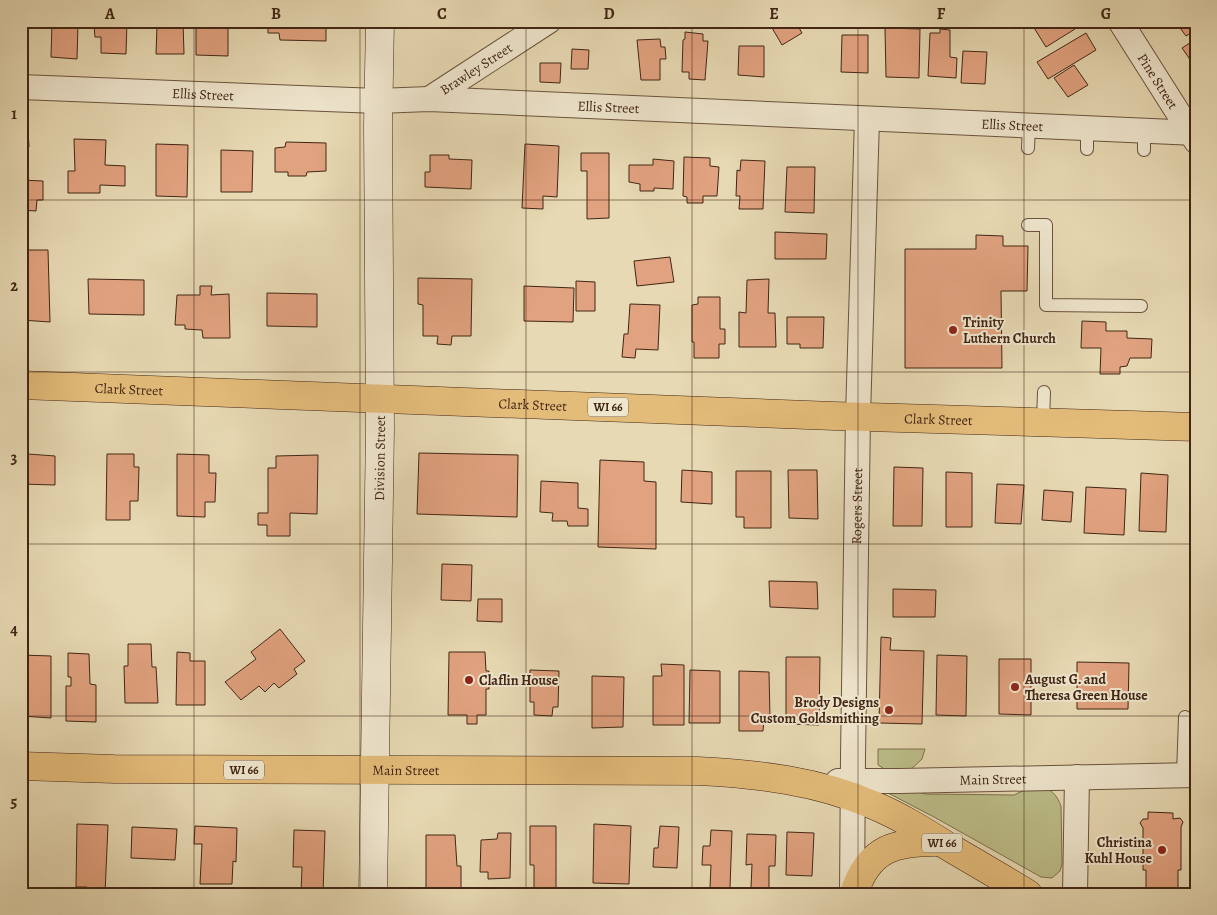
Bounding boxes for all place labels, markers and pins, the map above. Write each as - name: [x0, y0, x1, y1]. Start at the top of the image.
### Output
- place label: Trinity Luthern Church: [963, 313, 1056, 348]
- marker: Trinity Luthern Church: [947, 324, 959, 336]
- place label: August G. and Theresa Green House: [1024, 670, 1148, 705]
- place label: Claflin House: [479, 671, 559, 690]
- marker: Claflin House: [463, 674, 475, 686]
- marker: August G. and Theresa Green House: [1009, 681, 1021, 693]
- place label: Brody Designs Custom Goldsmithing: [751, 693, 880, 728]
- marker: Brody Designs Custom Goldsmithing: [883, 704, 895, 716]
- place label: Christina Kuhl House: [1085, 833, 1153, 868]
- marker: Christina Kuhl House: [1156, 844, 1168, 856]

